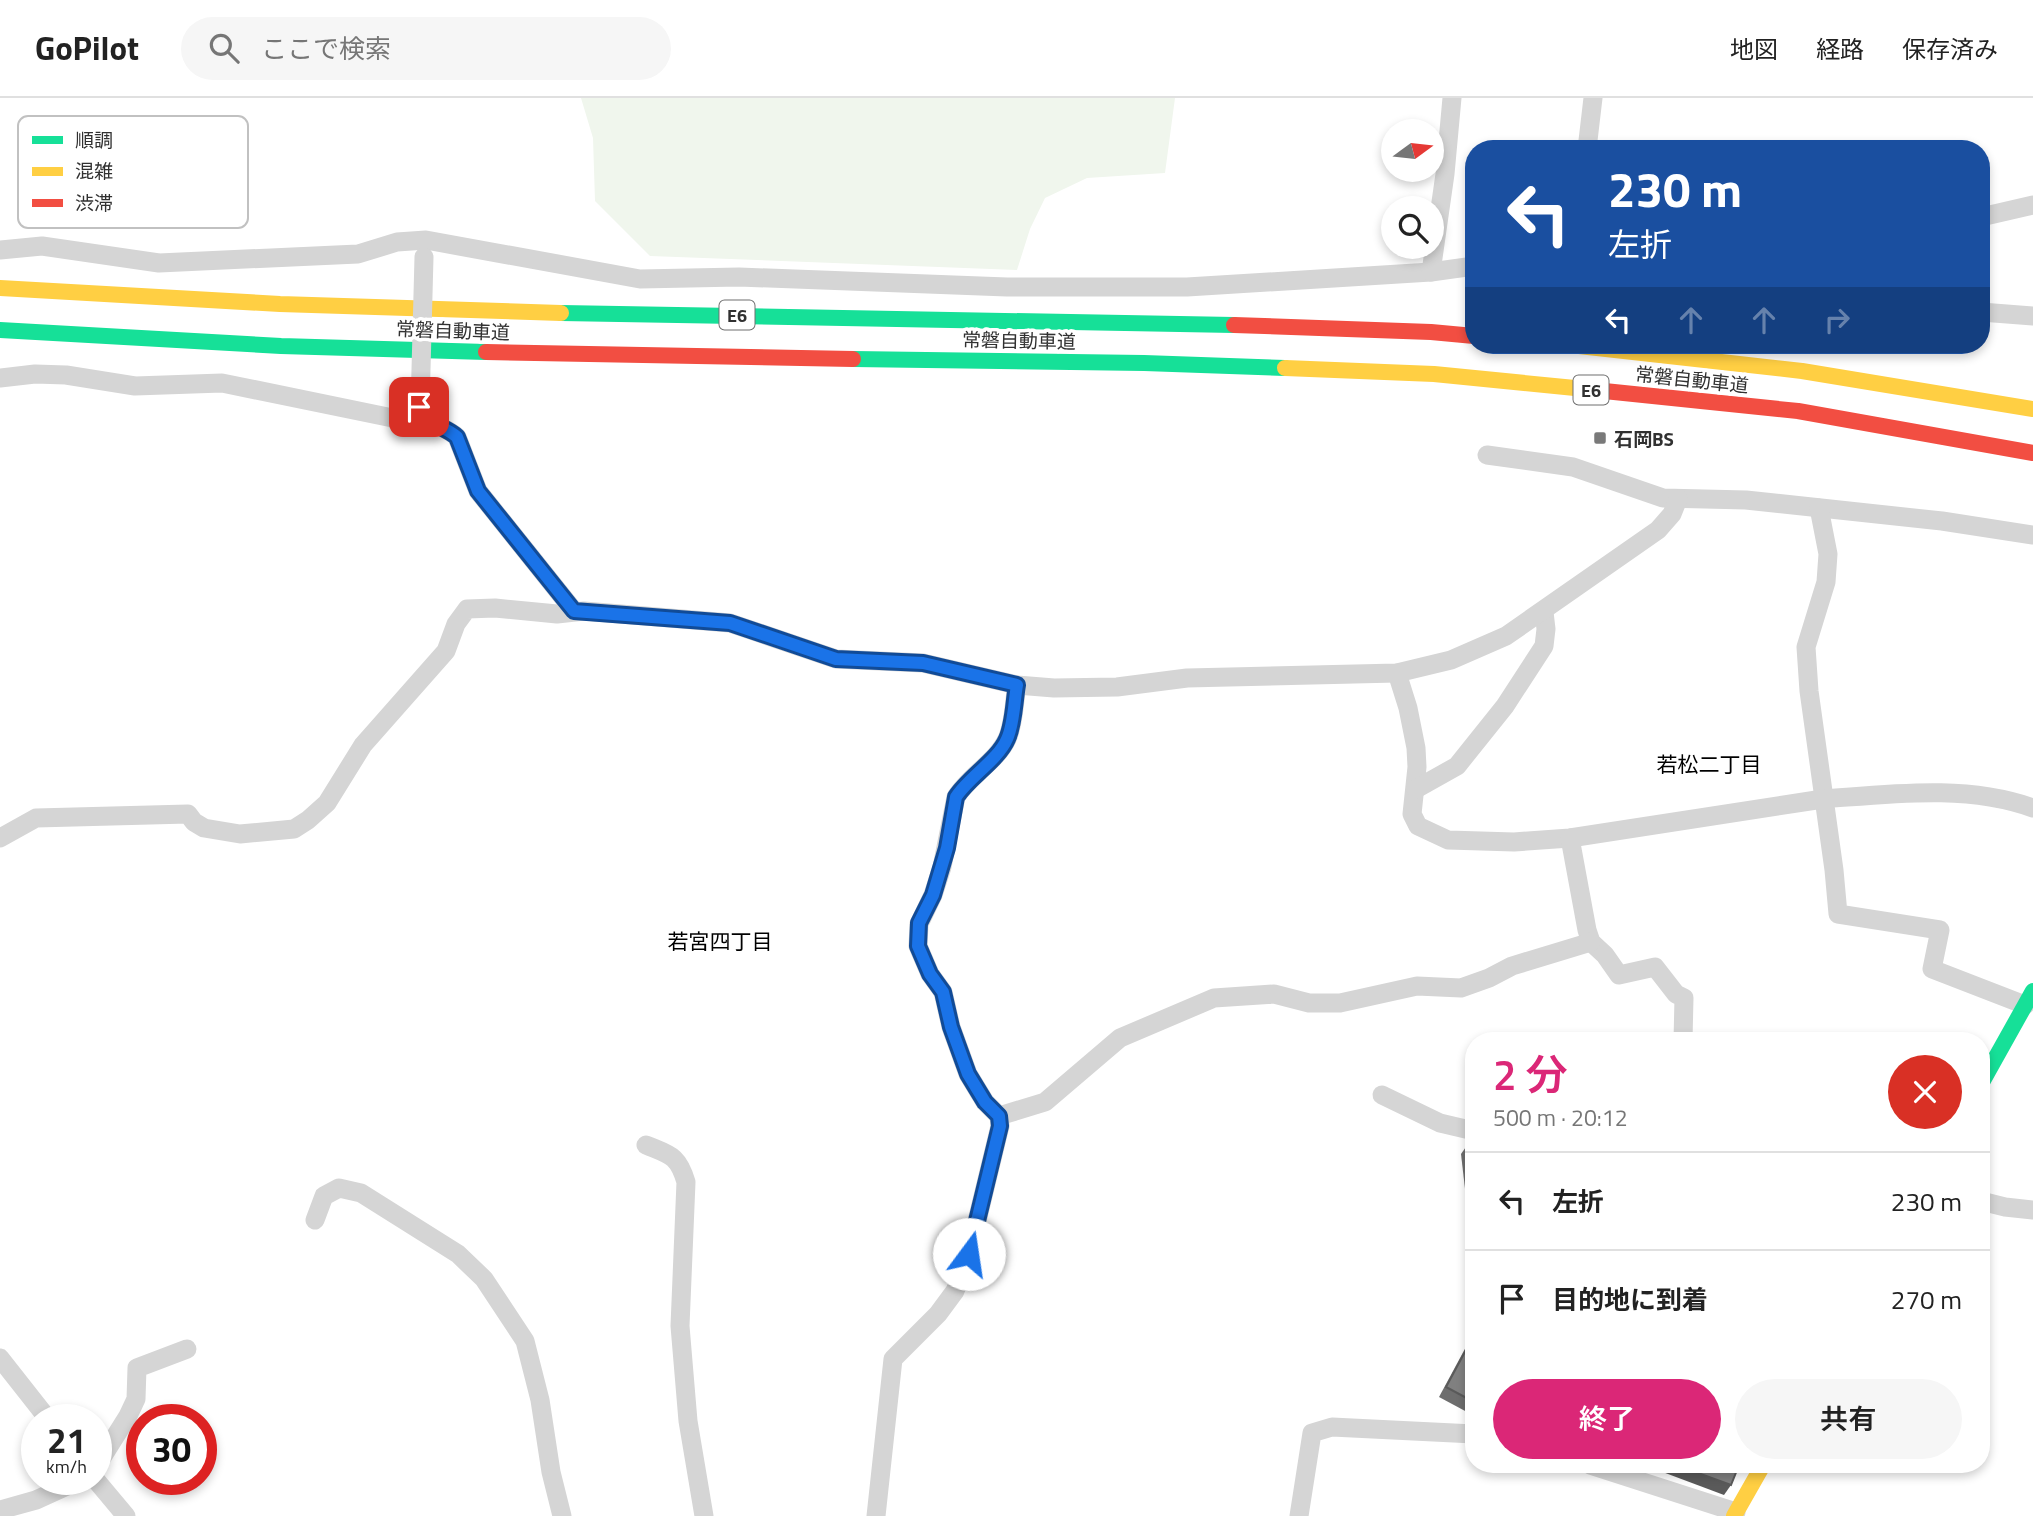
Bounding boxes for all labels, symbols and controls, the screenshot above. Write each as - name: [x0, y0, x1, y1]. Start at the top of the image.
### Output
- search box: [181, 17, 671, 80]
- text: GoPilot: [35, 23, 139, 73]
- icon: search: [205, 29, 243, 67]
- text: ここで検索: [261, 29, 391, 68]
- text: 地図: [1730, 31, 1778, 67]
- text: 経路: [1816, 31, 1864, 67]
- text: 保存済み: [1902, 31, 1998, 67]
- legend: [18, 116, 248, 228]
- north arrow: [1381, 119, 1444, 182]
- map controls: [1381, 119, 1444, 259]
- text: 順調: [75, 125, 113, 154]
- text: 230 m: [1608, 151, 1742, 226]
- text: 混雑: [75, 156, 113, 185]
- icon: left: [1493, 168, 1584, 259]
- text: 渋滞: [75, 188, 113, 217]
- button: search: [1381, 196, 1444, 259]
- text: 左折: [1608, 220, 1672, 268]
- road number: E6: [720, 300, 754, 330]
- icon: left: [1599, 301, 1637, 339]
- icon: ahead: [1672, 301, 1710, 339]
- icon: ahead: [1745, 301, 1783, 339]
- icon: right: [1818, 301, 1856, 339]
- street label: 常磐自動車道: [396, 314, 510, 346]
- street label: 常磐自動車道: [962, 325, 1076, 355]
- street label: 常磐自動車道: [1634, 359, 1750, 399]
- road number: E6: [1574, 376, 1608, 404]
- pin: [389, 377, 449, 437]
- icon: arrive: [400, 388, 438, 426]
- place label: 石岡BS: [1614, 424, 1674, 453]
- marker: 石岡BS: [1592, 430, 1608, 446]
- district label: 若松二丁目: [1657, 748, 1762, 780]
- district label: 若宮四丁目: [668, 925, 773, 957]
- text: 2 分: [1493, 1042, 1568, 1106]
- button: close: [1888, 1055, 1962, 1129]
- text: 500 m · 20:12: [1493, 1100, 1628, 1135]
- icon: left: [1493, 1182, 1531, 1220]
- text: 左折: [1552, 1182, 1604, 1221]
- text: 230 m: [1891, 1182, 1962, 1221]
- position arrow: [932, 1217, 1006, 1291]
- icon: arrive: [1493, 1280, 1531, 1318]
- text: 目的地に到着: [1552, 1280, 1708, 1319]
- text: 270 m: [1891, 1280, 1962, 1319]
- button: 終了: [1493, 1379, 1721, 1459]
- button: 共有: [1735, 1379, 1962, 1459]
- speed limit sign: 30: [126, 1404, 217, 1495]
- text: 21: [47, 1413, 86, 1467]
- text: km/h: [46, 1453, 87, 1480]

